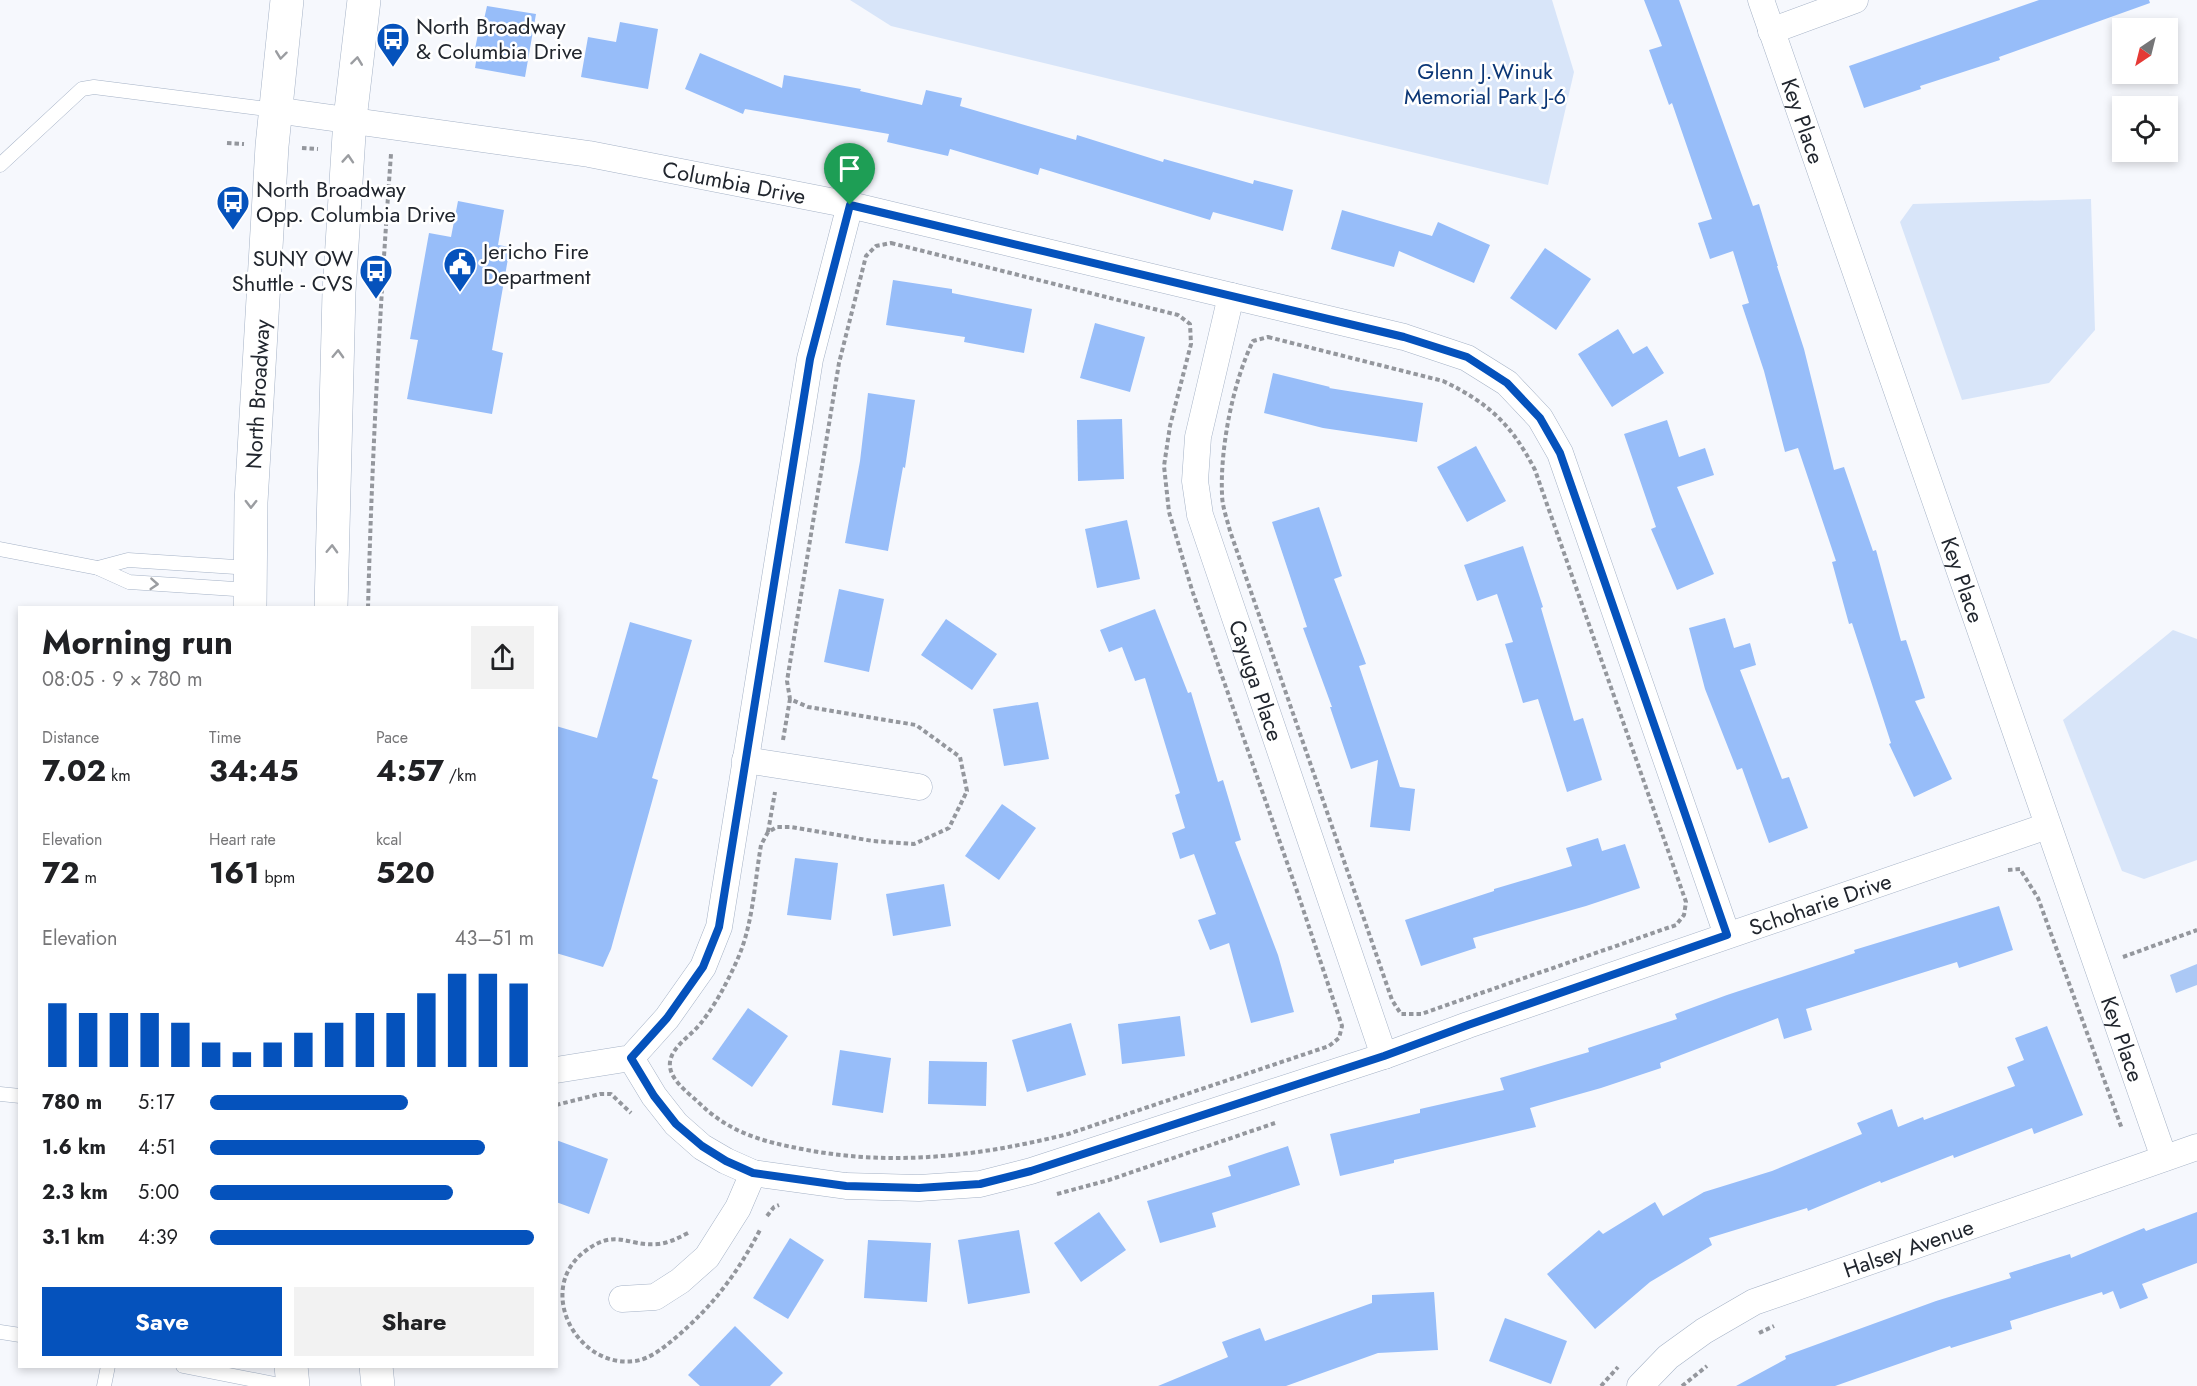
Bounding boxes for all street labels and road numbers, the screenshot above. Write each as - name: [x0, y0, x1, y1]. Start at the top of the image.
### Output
- street label: Key Place: [1773, 74, 1833, 168]
- street label: Columbia Drive: [660, 153, 809, 212]
- street label: North Broadway: [237, 318, 278, 470]
- street label: Key Place: [1933, 533, 1992, 627]
- street label: Cayuga Place: [1221, 616, 1292, 745]
- street label: Schoharie Drive: [1745, 865, 1896, 943]
- street label: Key Place: [2093, 992, 2152, 1086]
- street label: Halsey Avenue: [1839, 1210, 1978, 1286]

